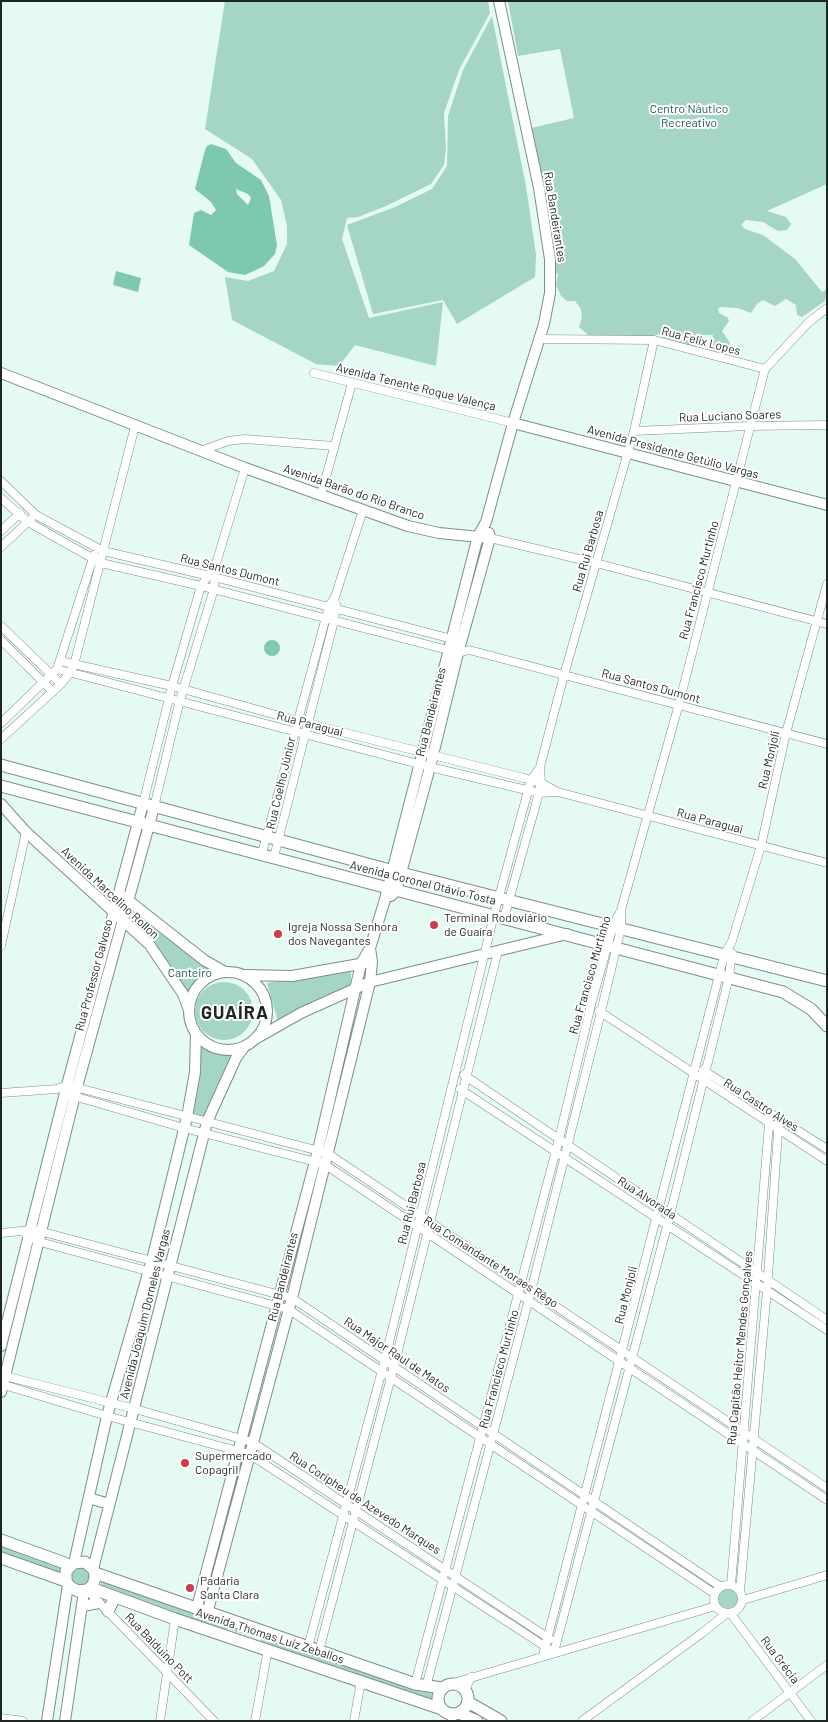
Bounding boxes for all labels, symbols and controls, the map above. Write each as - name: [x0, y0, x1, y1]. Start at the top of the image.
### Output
- park label: Centro Náutico Recreativo: [650, 102, 728, 130]
- street label: Rua Bandeirantes: [541, 171, 569, 263]
- street label: Rua Felix Lopes: [660, 324, 742, 358]
- street label: Avenida Tenente Roque Valença: [335, 360, 497, 414]
- street label: Rua Luciano Soares: [679, 407, 781, 425]
- street label: Avenida Presidente Getúlio Vargas: [586, 422, 760, 482]
- street label: Avenida Barão do Rio Branco: [282, 461, 426, 523]
- street label: Rua Rui Barbosa: [569, 508, 607, 594]
- street label: Rua Francisco Murtinho: [676, 519, 722, 641]
- street label: Rua Santos Dumont: [179, 551, 281, 589]
- street label: Rua Bandeirantes: [413, 666, 449, 758]
- street label: Rua Santos Dumont: [600, 666, 702, 706]
- street label: Rua Paraguai: [275, 708, 345, 740]
- street label: Rua Monjoli: [755, 730, 783, 790]
- street label: Rua Coelho Júnior: [263, 735, 299, 831]
- street label: Rua Paraguai: [675, 805, 745, 837]
- street label: Avenida Marcelino Rollon: [58, 844, 162, 942]
- street label: Avenida Coronel Otávio Tosta: [348, 858, 498, 908]
- place label: Terminal Rodoviário de Guaíra: [444, 911, 547, 939]
- street label: Rua Francisco Murtinho: [566, 914, 614, 1036]
- street label: Rua Professor Galvoso: [72, 917, 116, 1033]
- marker: Terminal Rodoviário de Guaíra: [428, 919, 440, 931]
- place label: Igreja Nossa Senhora dos Navegantes: [288, 920, 398, 948]
- marker: Igreja Nossa Senhora dos Navegantes: [272, 928, 284, 940]
- park label: Canteiro: [168, 966, 212, 980]
- district label: GUAÍRA: [200, 1002, 270, 1024]
- street label: Rua Castro Alves: [721, 1075, 801, 1135]
- street label: Rua Rui Barbosa: [395, 1160, 429, 1246]
- street label: Rua Alvorada: [615, 1174, 679, 1222]
- street label: Rua Comandante Moraes Rêgo: [421, 1213, 561, 1311]
- street label: Avenida Joaquim Dorneles Vargas: [117, 1227, 173, 1401]
- street label: Rua Bandeirantes: [265, 1231, 301, 1323]
- street label: Rua Capitão Heitor Mendes Gonçalves: [724, 1250, 756, 1446]
- street label: Rua Monjoli: [612, 1265, 640, 1325]
- street label: Rua Francisco Murtinho: [476, 1308, 522, 1430]
- street label: Rua Major Raul de Matos: [341, 1314, 453, 1396]
- place label: Supermercado Copagril: [195, 1449, 272, 1477]
- street label: Rua Coripheu de Azevedo Marques: [287, 1449, 443, 1557]
- marker: Supermercado Copagril: [179, 1457, 191, 1469]
- place label: Padaria Santa Clara: [200, 1574, 259, 1602]
- marker: Padaria Santa Clara: [184, 1582, 196, 1594]
- street label: Avenida Thomas Luiz Zeballos: [194, 1605, 346, 1667]
- street label: Rua Balduino Pott: [122, 1610, 196, 1686]
- street label: Rua Grécia: [757, 1633, 803, 1687]

